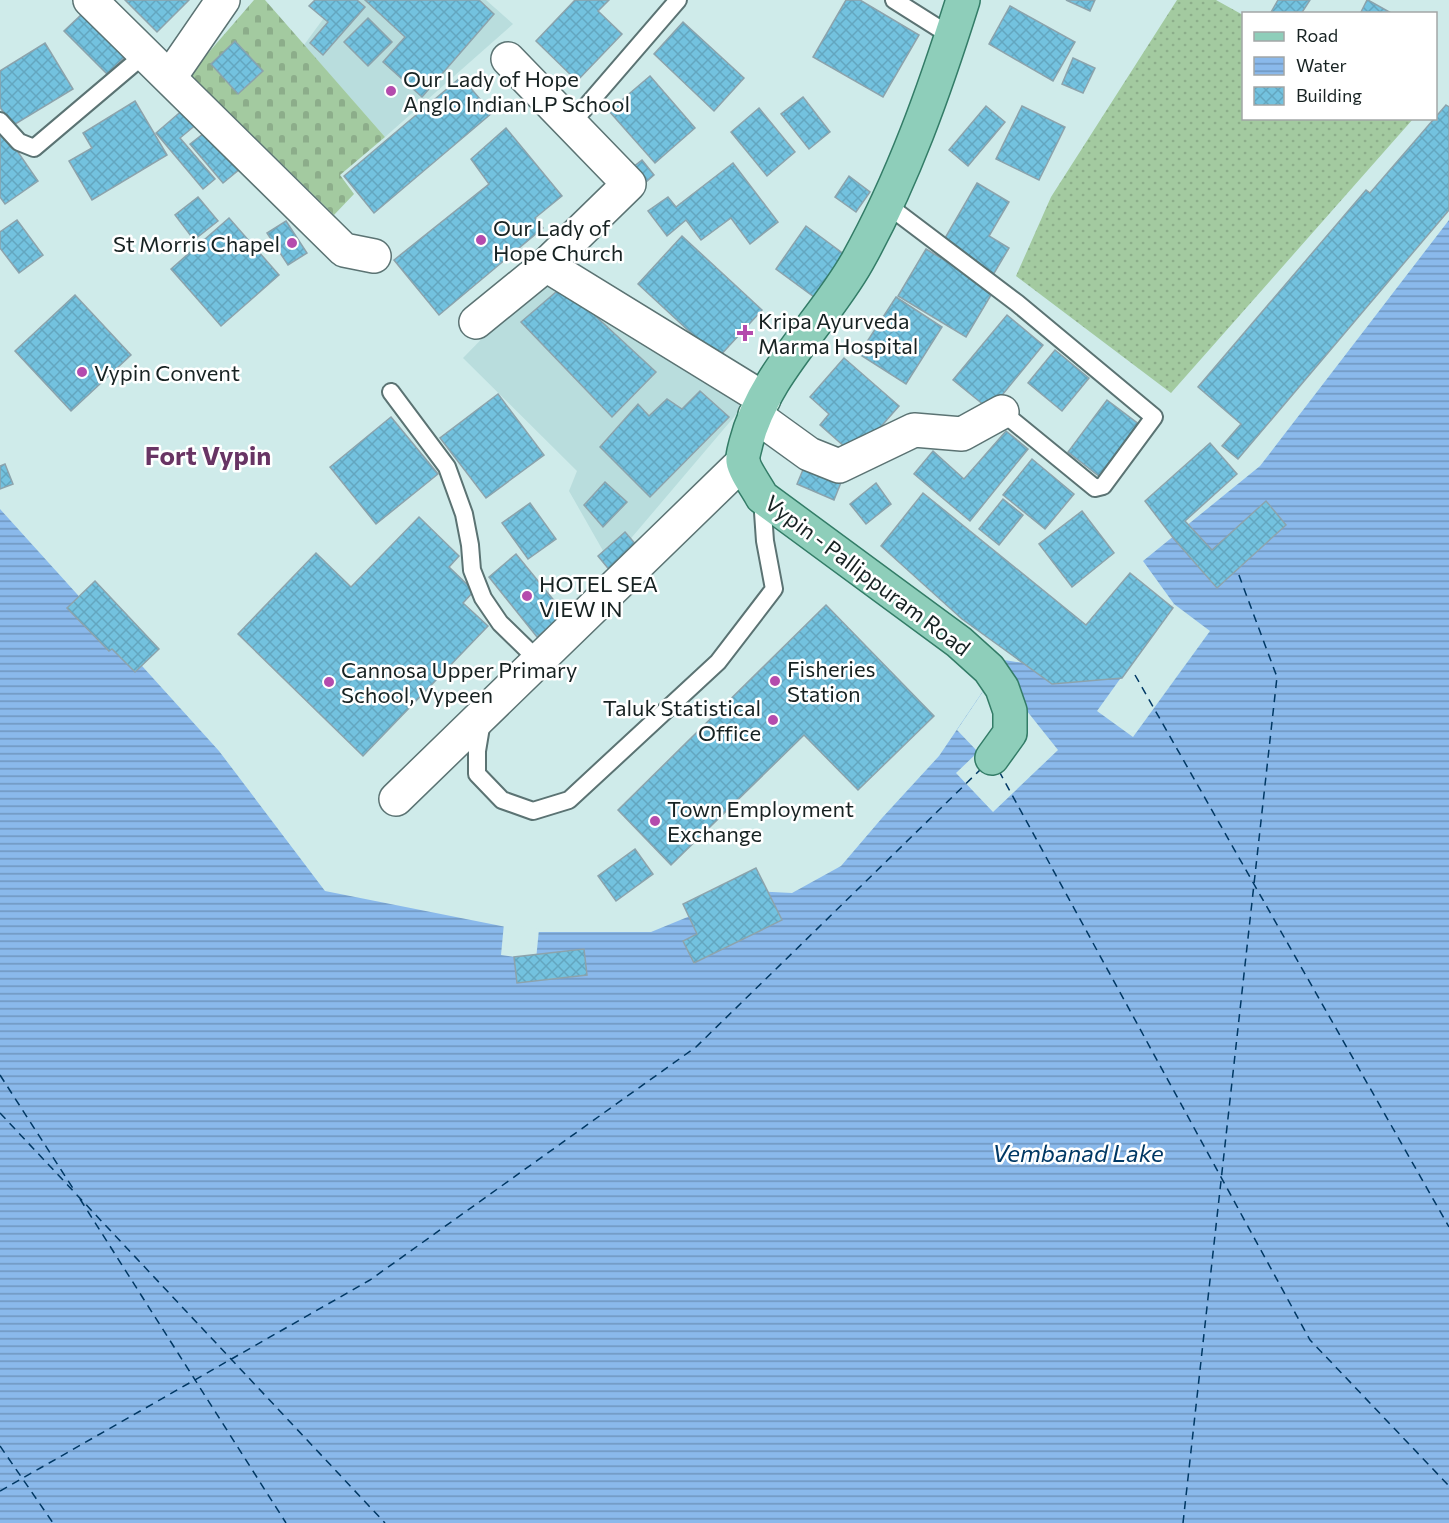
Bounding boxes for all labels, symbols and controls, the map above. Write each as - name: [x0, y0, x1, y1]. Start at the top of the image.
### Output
- legend: [1242, 12, 1437, 120]
- text: Road: [1296, 24, 1338, 46]
- text: Water: [1296, 54, 1347, 76]
- place label: Our Lady of Hope Anglo Indian LP School: [403, 65, 630, 117]
- marker: Our Lady of Hope Anglo Indian LP School: [384, 84, 398, 98]
- text: Building: [1296, 84, 1362, 106]
- place label: Our Lady of Hope Church: [493, 214, 623, 266]
- place label: St Morris Chapel: [113, 230, 280, 257]
- marker: Our Lady of Hope Church: [474, 233, 488, 247]
- marker: St Morris Chapel: [285, 236, 299, 250]
- place label: Kripa Ayurveda Marma Hospital: [758, 307, 918, 359]
- marker: Kripa Ayurveda Marma Hospital: [736, 324, 754, 342]
- place label: Vypin Convent: [94, 359, 240, 386]
- marker: Vypin Convent: [75, 365, 89, 379]
- district label: Fort Vypin: [145, 439, 271, 470]
- street label: Vypin - Pallippuram Road: [760, 489, 976, 661]
- place label: HOTEL SEA VIEW IN: [539, 570, 658, 622]
- marker: HOTEL SEA VIEW IN: [520, 589, 534, 603]
- place label: Fisheries Station: [787, 655, 876, 707]
- place label: Cannosa Upper Primary School, Vypeen: [341, 656, 577, 708]
- marker: Fisheries Station: [768, 674, 782, 688]
- marker: Cannosa Upper Primary School, Vypeen: [322, 675, 336, 689]
- place label: Taluk Statistical Office: [603, 694, 761, 746]
- marker: Taluk Statistical Office: [766, 713, 780, 727]
- place label: Town Employment Exchange: [667, 795, 854, 847]
- marker: Town Employment Exchange: [648, 814, 662, 828]
- water label: Vembanad Lake: [992, 1138, 1164, 1167]

